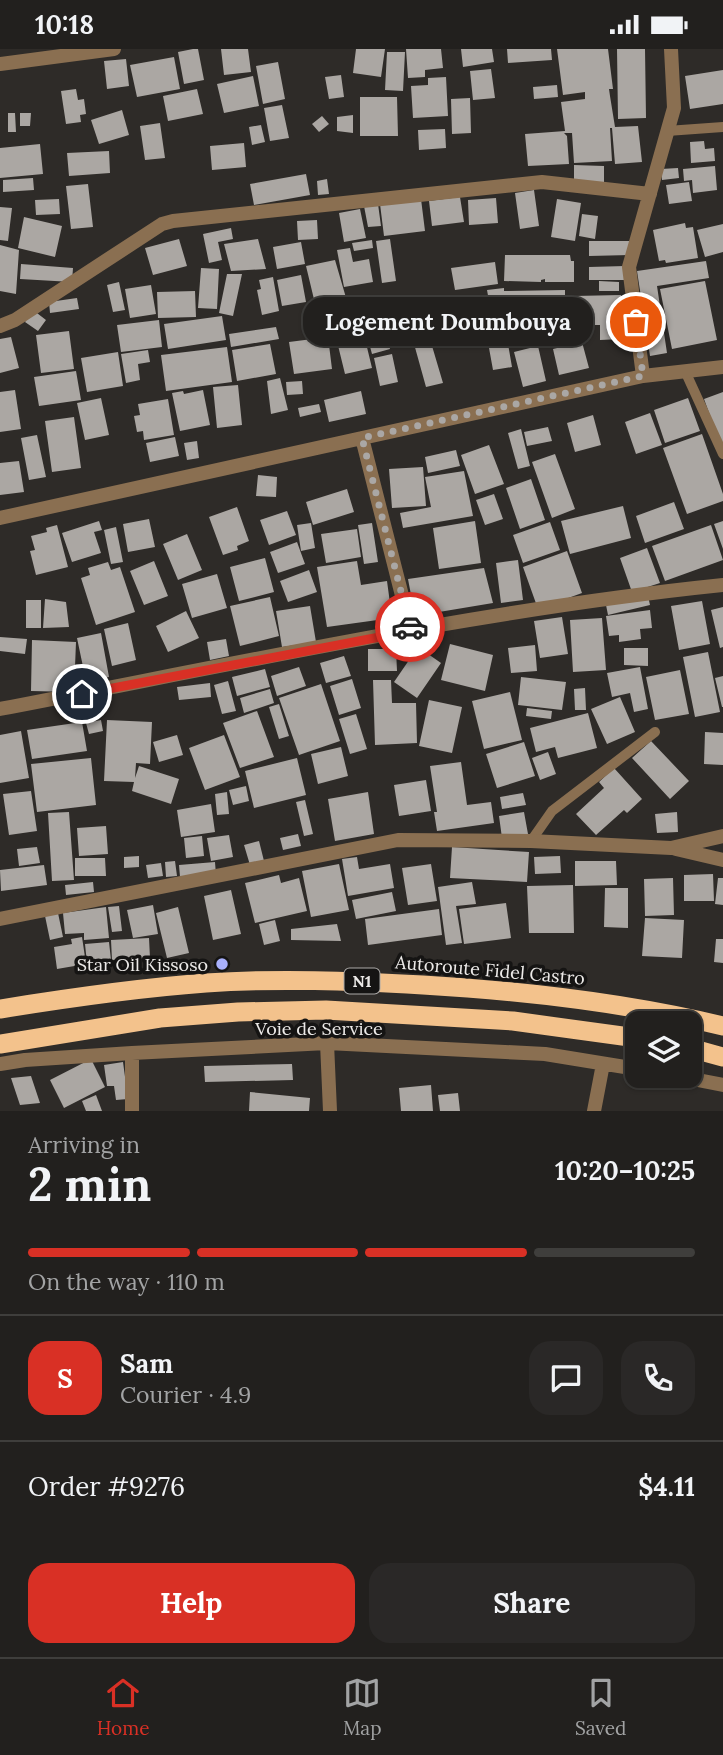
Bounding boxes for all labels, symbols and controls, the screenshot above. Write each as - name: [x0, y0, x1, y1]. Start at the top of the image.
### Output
- text: 10:18: [35, 8, 94, 41]
- pin: [606, 292, 666, 352]
- callout: Logement Doumbouya: [304, 297, 594, 347]
- icon: bag: [617, 303, 655, 341]
- text: Logement Doumbouya: [325, 307, 571, 336]
- courier: [375, 592, 445, 662]
- icon: car: [391, 608, 429, 646]
- pin: [52, 664, 112, 724]
- icon: home: [63, 675, 101, 713]
- street label: Autoroute Fidel Castro: [393, 950, 586, 990]
- place label: Star Oil Kissoso: [77, 953, 208, 976]
- marker: Star Oil Kissoso: [214, 956, 230, 972]
- road number: N1: [344, 969, 380, 993]
- map controls: [625, 1011, 702, 1088]
- button: layers: [625, 1011, 702, 1088]
- street label: Voie de Service: [254, 1017, 383, 1040]
- text: Arriving in: [28, 1130, 140, 1159]
- text: 10:20–10:25: [555, 1154, 695, 1187]
- text: 2 min: [28, 1155, 151, 1214]
- text: On the way · 110 m: [28, 1267, 225, 1296]
- button: chat: [529, 1341, 603, 1415]
- button: phone: [621, 1341, 695, 1415]
- text: Sam: [120, 1347, 173, 1380]
- text: S: [57, 1362, 73, 1395]
- text: Courier · 4.9: [120, 1380, 251, 1409]
- text: Order #9276: [28, 1470, 185, 1503]
- text: $4.11: [638, 1470, 695, 1503]
- button: Help: [28, 1563, 355, 1643]
- button: Share: [369, 1563, 695, 1643]
- tab: Home: [97, 1674, 150, 1740]
- tab: Map: [343, 1674, 381, 1740]
- tab: Saved: [575, 1674, 626, 1740]

